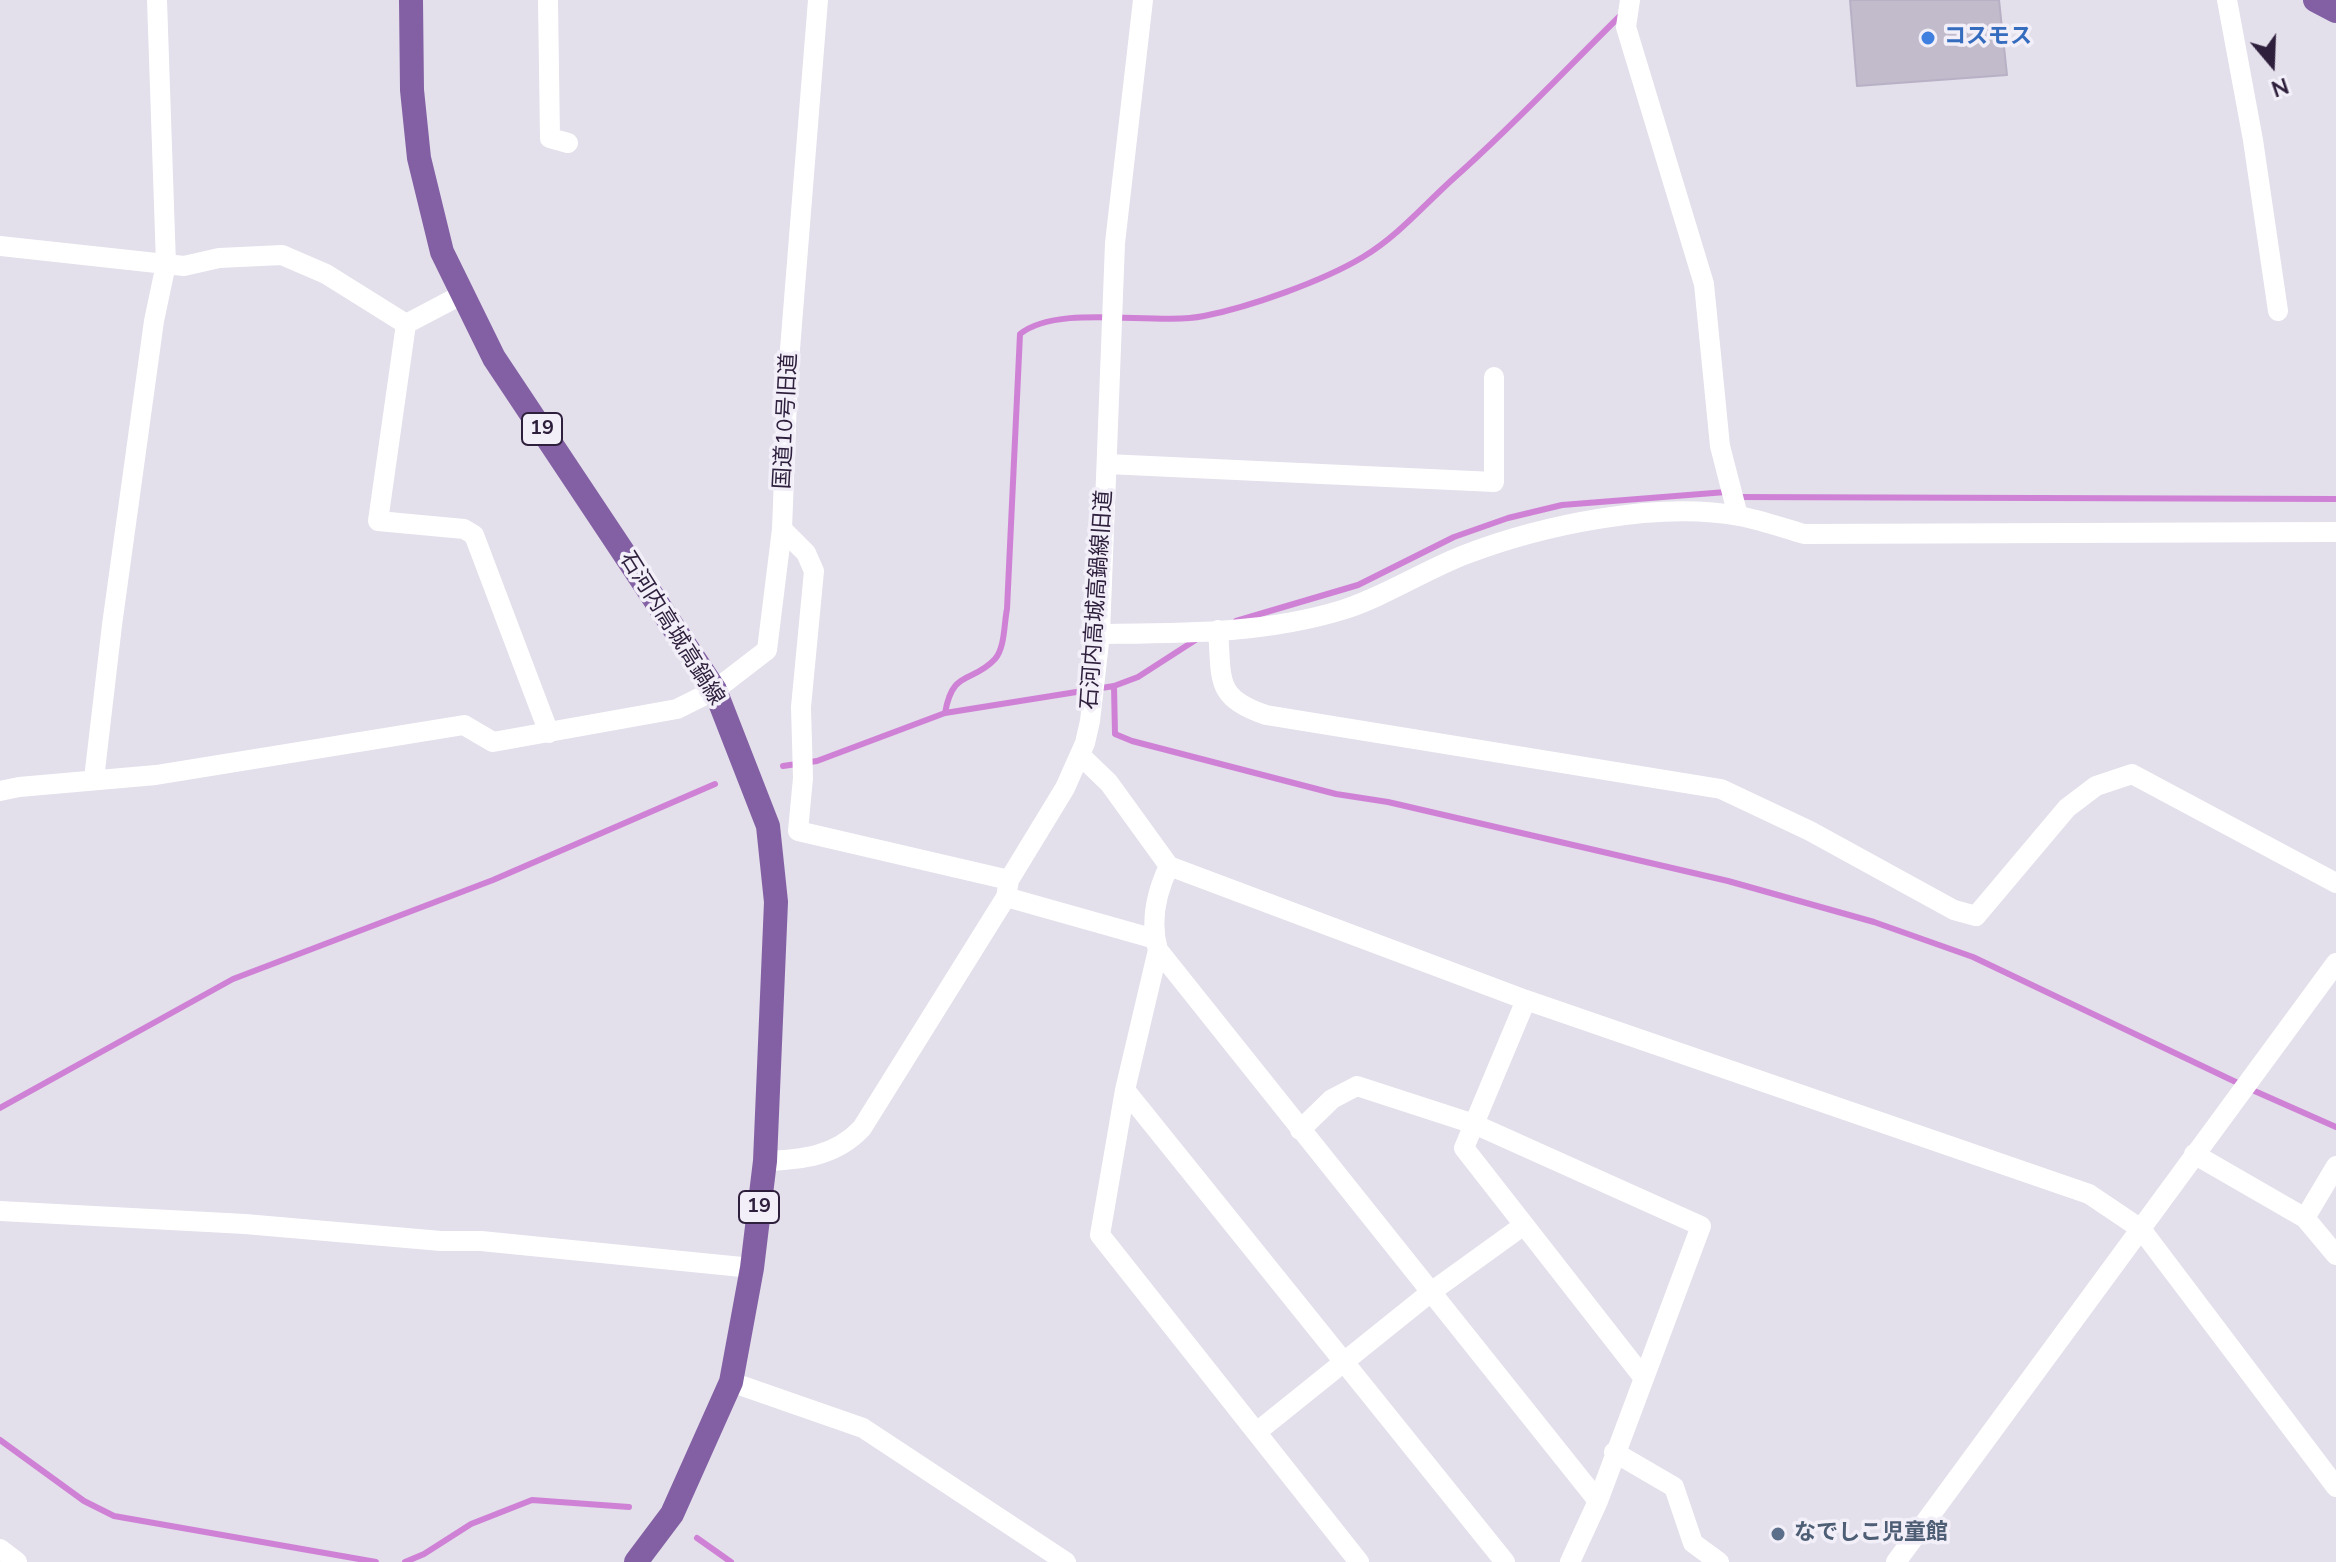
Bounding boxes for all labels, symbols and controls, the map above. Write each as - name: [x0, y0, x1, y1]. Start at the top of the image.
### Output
- north arrow: [2232, 24, 2312, 104]
- place label: コスモス: [1944, 25, 2032, 51]
- marker: コスモス: [1919, 29, 1937, 47]
- text: N: [2267, 70, 2292, 104]
- street label: 国道10号旧道: [770, 352, 804, 490]
- road number: 19: [522, 413, 562, 445]
- street label: 石河内高城高鍋線旧道: [1077, 489, 1119, 711]
- street label: 石河内高城高鍋線: [613, 547, 729, 711]
- road number: 19: [739, 1191, 779, 1223]
- place label: なでしこ児童館: [1794, 1521, 1948, 1547]
- marker: なでしこ児童館: [1769, 1525, 1787, 1543]

